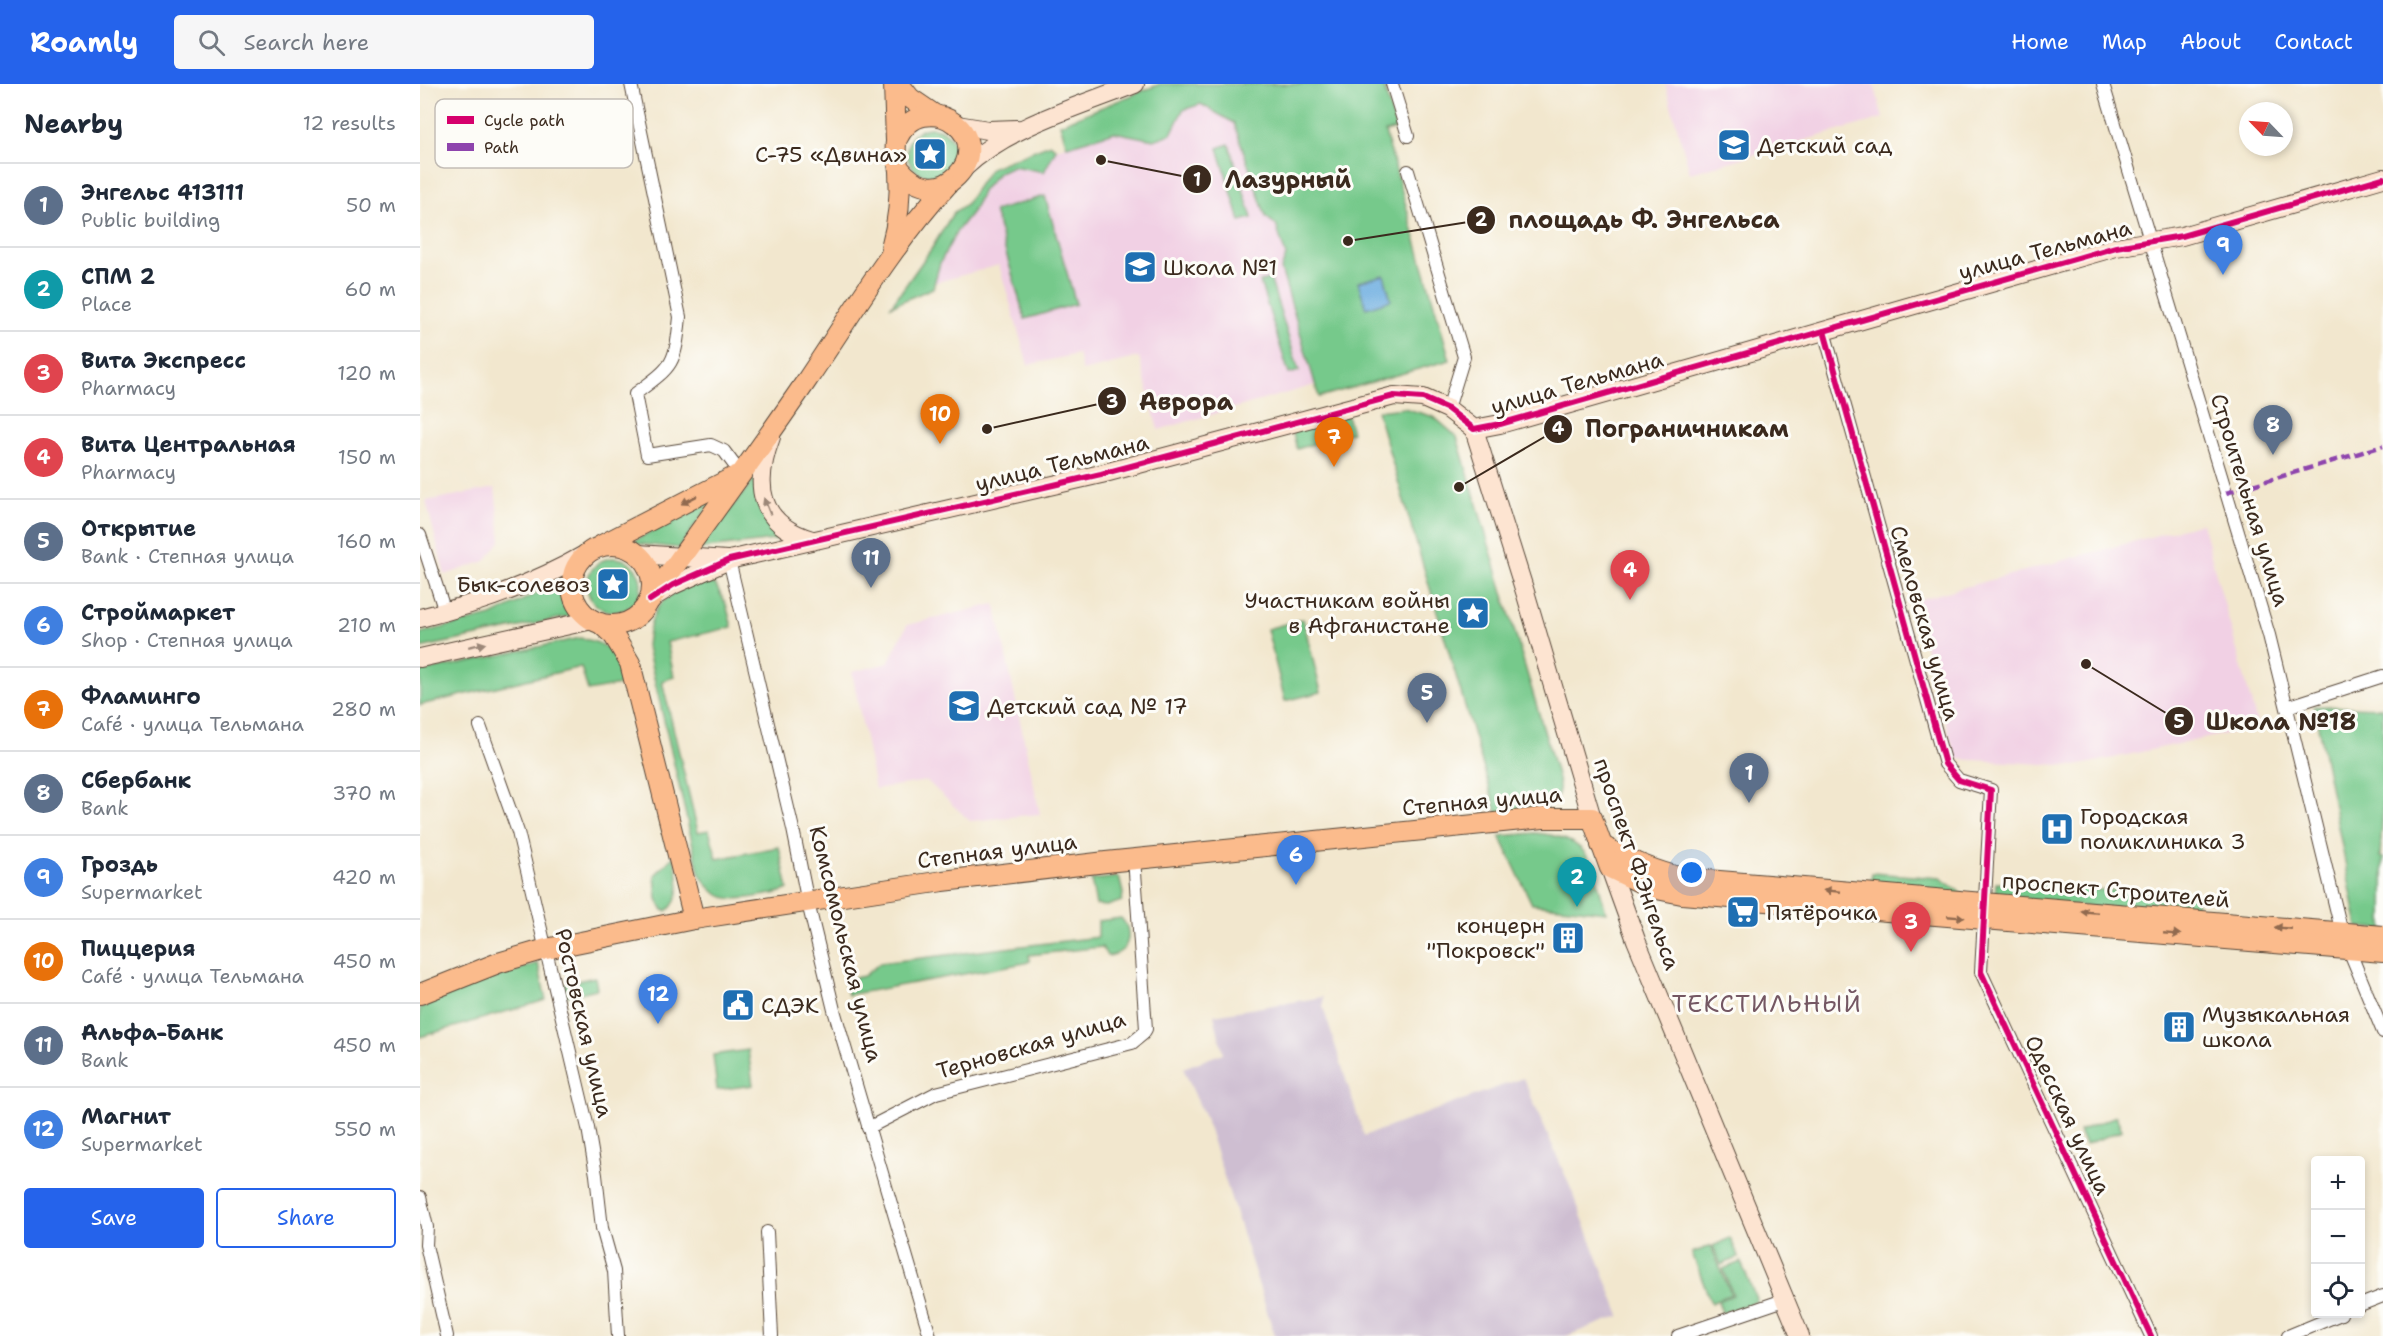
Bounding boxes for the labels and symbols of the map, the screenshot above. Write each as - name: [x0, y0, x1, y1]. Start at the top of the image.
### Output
- legend: [435, 99, 633, 168]
- north arrow: [2239, 102, 2293, 156]
- text: Cycle path: [484, 110, 565, 131]
- school or university icon: Детский сад: [1716, 127, 1752, 163]
- place label: Детский сад: [1757, 131, 1893, 160]
- place icon: С-75 «Двина»: [912, 136, 948, 172]
- text: Path: [484, 137, 519, 158]
- place label: С-75 «Двина»: [755, 140, 907, 169]
- callout: Лазурный: [1182, 158, 1363, 200]
- text: Лазурный: [1225, 164, 1352, 196]
- text: 1: [1193, 168, 1201, 192]
- callout: площадь Ф. Энгельса: [1466, 199, 1791, 241]
- text: площадь Ф. Энгельса: [1508, 204, 1780, 236]
- text: 2: [1475, 208, 1488, 232]
- street label: улица Тельмана: [1955, 213, 2135, 287]
- pin: 9: [2204, 226, 2242, 275]
- school or university icon: Школа №1: [1122, 249, 1158, 285]
- place label: Школа №1: [1163, 253, 1278, 282]
- street label: улица Тельмана: [1488, 344, 1667, 421]
- callout: Аврора: [1097, 380, 1245, 422]
- text: Аврора: [1139, 386, 1234, 418]
- text: 3: [1106, 390, 1118, 414]
- street label: Строительная улица: [2204, 390, 2296, 610]
- pin: 10: [920, 394, 960, 444]
- pin: 8: [2254, 406, 2292, 455]
- callout: Пограничникам: [1543, 408, 1801, 450]
- text: Пограничникам: [1585, 413, 1789, 445]
- text: 4: [1552, 417, 1565, 441]
- pin: 7: [1314, 418, 1354, 467]
- street label: улица Тельмана: [972, 427, 1152, 499]
- one-way arrow: [680, 495, 697, 505]
- one-way arrow: [762, 497, 772, 515]
- street label: Смеловская улица: [1883, 522, 1967, 724]
- pin: 11: [852, 538, 890, 588]
- pin: 4: [1610, 550, 1650, 600]
- place icon: Бык-солевоз: [595, 566, 631, 602]
- place label: Бык-солевоз: [456, 570, 590, 599]
- place label: Участникам войны в Афганистане: [1244, 586, 1450, 640]
- place icon: Участникам войны в Афганистане: [1455, 595, 1491, 631]
- one-way arrow: [468, 640, 486, 650]
- pin: 5: [1408, 674, 1446, 723]
- school or university icon: Детский сад № 17: [946, 688, 982, 724]
- place label: Детский сад № 17: [987, 692, 1188, 721]
- callout: Школа №18: [2164, 700, 2368, 742]
- text: Школа №18: [2206, 706, 2356, 738]
- text: 5: [2173, 710, 2185, 734]
- street label: проспект Ф.Энгельса: [1587, 754, 1687, 974]
- pin: 1: [1730, 754, 1768, 803]
- street label: Степная улица: [1401, 780, 1563, 822]
- place label: Городская поликлиника 3: [2080, 802, 2246, 856]
- hospital icon: Городская поликлиника 3: [2039, 811, 2075, 847]
- street label: Комсомольская улица: [803, 823, 889, 1066]
- street label: Степная улица: [916, 827, 1079, 875]
- pin: 6: [1276, 836, 1316, 885]
- pin: 2: [1558, 858, 1596, 907]
- your location: [1677, 858, 1706, 887]
- street label: проспект Строителей: [2001, 866, 2231, 914]
- one-way arrow: [1822, 886, 1841, 896]
- supermarket icon: Пятёрочка: [1725, 894, 1761, 930]
- place label: Пятёрочка: [1766, 898, 1878, 927]
- pin: 3: [1892, 902, 1930, 952]
- one-way arrow: [2079, 907, 2098, 917]
- place label: концерн "Покровск": [1426, 911, 1545, 965]
- one-way arrow: [1947, 912, 1966, 922]
- building icon: концерн "Покровск": [1550, 920, 1586, 956]
- one-way arrow: [2274, 923, 2293, 933]
- street label: Ростовская улица: [548, 926, 620, 1121]
- one-way arrow: [2162, 929, 2181, 939]
- pin: 12: [638, 974, 678, 1024]
- public building icon: СДЭК: [720, 987, 756, 1023]
- district label: ТЕКСТИЛЬНЫЙ: [1672, 988, 1862, 1020]
- place label: СДЭК: [761, 991, 819, 1020]
- place label: Музыкальная школа: [2202, 1000, 2350, 1054]
- street label: Терновская улица: [933, 1004, 1129, 1086]
- building icon: Музыкальная школа: [2161, 1009, 2197, 1045]
- street label: Одесская улица: [2018, 1030, 2118, 1200]

